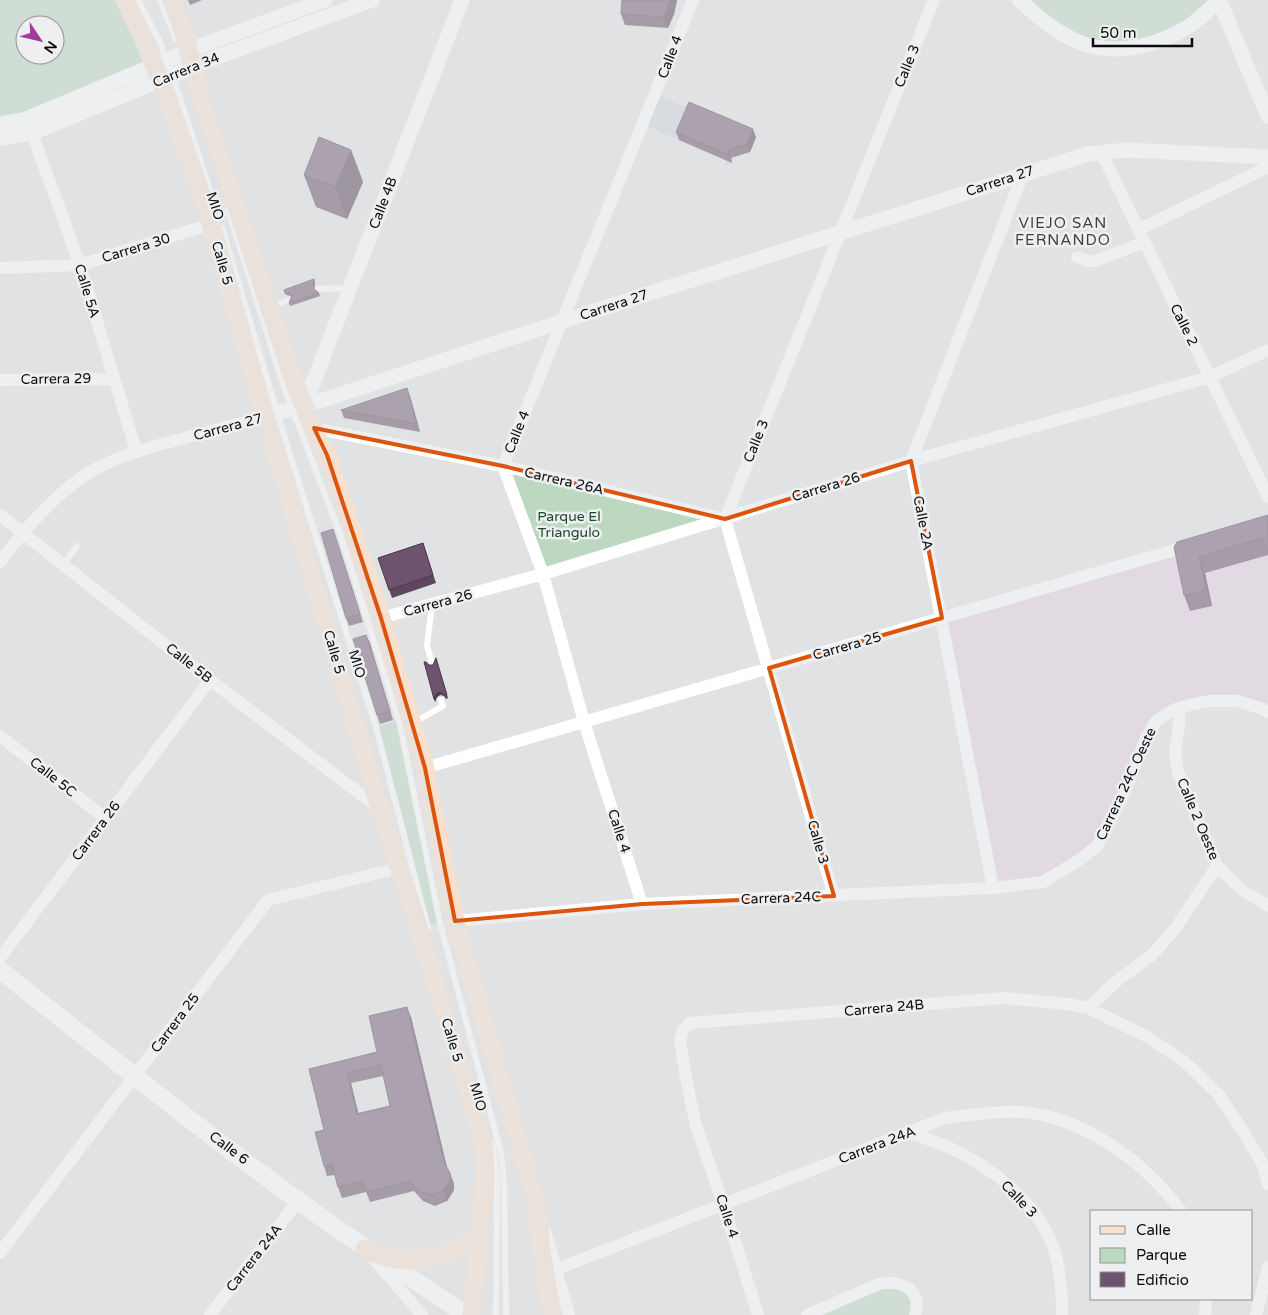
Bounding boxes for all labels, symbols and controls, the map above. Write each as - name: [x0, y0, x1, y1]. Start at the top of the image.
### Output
- north arrow: [15, 15, 65, 65]
- scale bar: [1093, 15, 1192, 47]
- text: 50 m: [1100, 24, 1137, 42]
- street label: Calle 4: [654, 33, 686, 81]
- text: N: [40, 38, 60, 57]
- street label: Calle 3: [891, 42, 923, 90]
- street label: Carrera 34: [150, 49, 222, 91]
- street label: Carrera 27: [964, 162, 1036, 200]
- street label: Calle 4B: [365, 174, 401, 232]
- street label: MIO: [202, 190, 228, 222]
- district label: VIEJO SAN FERNANDO: [1015, 214, 1111, 249]
- street label: Carrera 30: [100, 230, 172, 266]
- street label: Calle 5: [208, 239, 236, 287]
- street label: Calle 5A: [71, 262, 103, 320]
- street label: Carrera 27: [578, 286, 650, 324]
- street label: Calle 2: [1167, 301, 1201, 349]
- street label: Carrera 29: [21, 370, 91, 388]
- street label: Calle 4: [501, 408, 533, 456]
- street label: Carrera 27: [192, 410, 264, 444]
- street label: Calle 3: [740, 417, 772, 465]
- street label: Carrera 26A: [523, 464, 605, 498]
- street label: Carrera 26: [790, 469, 862, 505]
- street label: Calle 2A: [909, 494, 937, 552]
- park label: Parque El Triangulo: [537, 508, 601, 541]
- street label: Carrera 26: [402, 586, 474, 620]
- street label: Calle 5: [320, 628, 348, 676]
- street label: Carrera 25: [811, 628, 883, 664]
- street label: Calle 5B: [162, 639, 216, 687]
- street label: MIO: [345, 648, 369, 680]
- street label: Carrera 24C Oeste: [1092, 725, 1160, 843]
- street label: Calle 5C: [26, 753, 80, 801]
- street label: Calle 2 Oeste: [1173, 775, 1223, 863]
- street label: Carrera 26: [68, 798, 124, 864]
- street label: Calle 4: [604, 807, 634, 855]
- street label: Calle 3: [804, 818, 832, 866]
- street label: Carrera 24C: [741, 888, 822, 908]
- street label: Carrera 25: [147, 990, 203, 1056]
- street label: Carrera 24B: [843, 996, 925, 1020]
- street label: Calle 5: [437, 1016, 467, 1064]
- street label: MIO: [466, 1081, 490, 1113]
- street label: Carrera 24A: [836, 1123, 918, 1167]
- street label: Calle 6: [206, 1128, 252, 1168]
- street label: Calle 3: [997, 1177, 1041, 1221]
- street label: Calle 4: [712, 1192, 742, 1240]
- legend: [1090, 1210, 1253, 1300]
- street label: Carrera 24A: [222, 1221, 286, 1295]
- text: Calle: [1136, 1221, 1171, 1239]
- text: Parque: [1136, 1246, 1187, 1264]
- text: Edificio: [1136, 1271, 1189, 1289]

